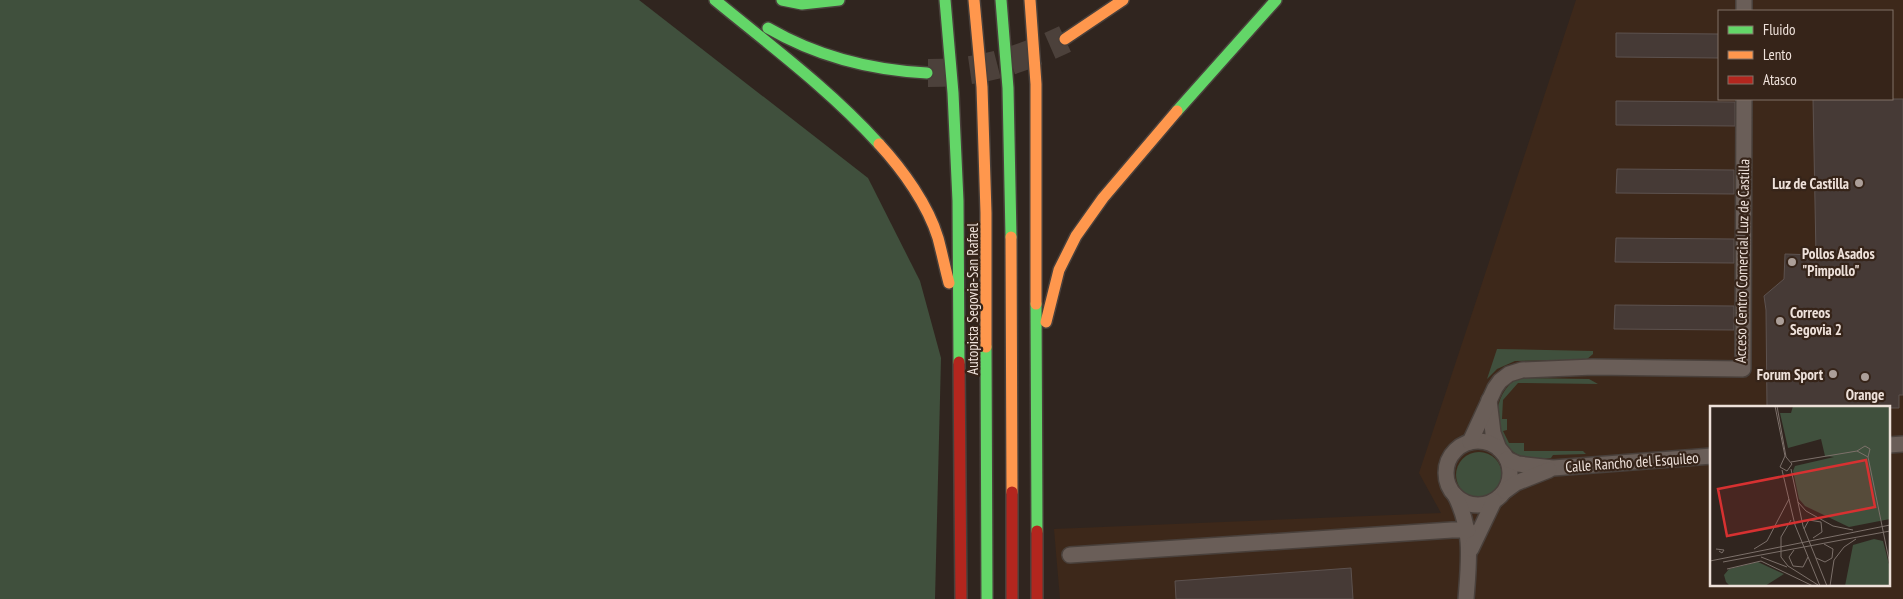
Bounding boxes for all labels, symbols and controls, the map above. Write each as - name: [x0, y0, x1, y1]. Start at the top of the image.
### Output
- legend: [1718, 10, 1893, 100]
- text: Fluido: [1763, 20, 1795, 39]
- text: Lento: [1763, 45, 1792, 64]
- text: Atasco: [1763, 70, 1797, 89]
- street label: Acceso Centro Comercial Luz de Castilla: [1731, 159, 1753, 363]
- place label: Luz de Castilla: [1772, 174, 1849, 193]
- marker: Luz de Castilla: [1853, 177, 1865, 189]
- street label: Autopista Segovia-San Rafael: [963, 223, 982, 375]
- place label: Pollos Asados "Pimpollo": [1802, 244, 1875, 280]
- marker: Pollos Asados "Pimpollo": [1786, 256, 1798, 268]
- place label: Correos Segovia 2: [1790, 303, 1842, 339]
- marker: Correos Segovia 2: [1774, 315, 1786, 327]
- place label: Forum Sport: [1757, 365, 1824, 384]
- marker: Forum Sport: [1827, 368, 1839, 380]
- marker: Orange: [1859, 371, 1871, 383]
- place label: Orange: [1846, 385, 1884, 404]
- inset map: [1710, 406, 1890, 586]
- street label: Calle Rancho del Esquileo: [1565, 448, 1699, 476]

